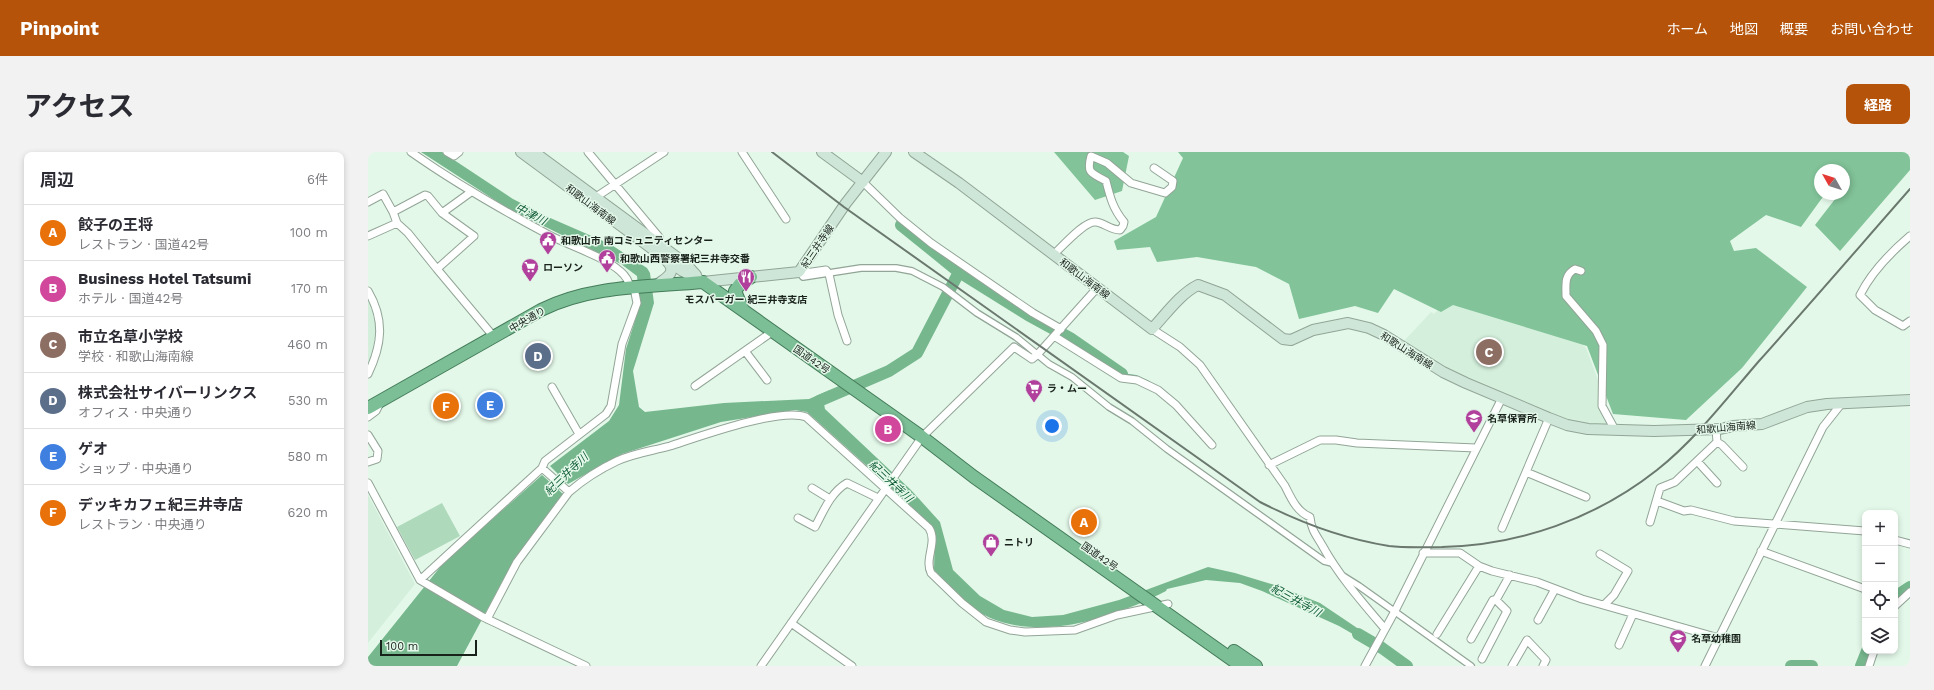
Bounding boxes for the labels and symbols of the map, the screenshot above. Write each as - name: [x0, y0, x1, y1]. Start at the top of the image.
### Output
- north arrow: [1814, 164, 1850, 200]
- street label: 和歌山海南線: [563, 182, 618, 227]
- water label: 中津川: [513, 201, 549, 228]
- street label: 紀三井寺線: [799, 222, 836, 270]
- public building icon: 和歌山市 南コミュニティセンター: [538, 230, 558, 255]
- place label: 和歌山市 南コミュニティセンター: [561, 235, 713, 246]
- public building icon: 和歌山西警察署紀三井寺交番: [597, 248, 617, 273]
- place label: 和歌山西警察署紀三井寺交番: [620, 253, 750, 264]
- street label: 和歌山海南線: [1057, 256, 1112, 301]
- supermarket icon: ローソン: [520, 257, 540, 282]
- place label: ローソン: [543, 262, 583, 273]
- restaurant icon: モスバーガー 紀三井寺支店: [736, 267, 756, 292]
- place label: モスバーガー 紀三井寺支店: [685, 294, 807, 305]
- street label: 中央通り: [507, 305, 547, 334]
- street label: 和歌山海南線: [1378, 330, 1435, 371]
- pin: C: [1476, 337, 1502, 367]
- pin: D: [525, 341, 551, 371]
- street label: 国道42号: [791, 343, 832, 376]
- supermarket icon: ラ・ムー: [1024, 378, 1044, 403]
- place label: ラ・ムー: [1047, 383, 1087, 394]
- pin: E: [477, 390, 503, 420]
- pin: F: [433, 391, 459, 421]
- school or university icon: 名草保育所: [1464, 408, 1484, 433]
- place label: 名草保育所: [1487, 413, 1537, 424]
- pin: B: [875, 414, 901, 444]
- your location: [1042, 416, 1062, 436]
- street label: 和歌山海南線: [1696, 419, 1756, 436]
- water label: 紀三井寺川: [542, 450, 591, 498]
- water label: 紀三井寺川: [866, 458, 916, 506]
- pin: A: [1071, 507, 1097, 537]
- shop icon: ニトリ: [981, 532, 1001, 557]
- place label: ニトリ: [1004, 537, 1034, 548]
- street label: 国道42号: [1079, 540, 1120, 573]
- water label: 紀三井寺川: [1269, 581, 1324, 620]
- school or university icon: 名草幼稚園: [1668, 628, 1688, 653]
- place label: 名草幼稚園: [1691, 633, 1741, 644]
- scale bar: [380, 638, 477, 657]

